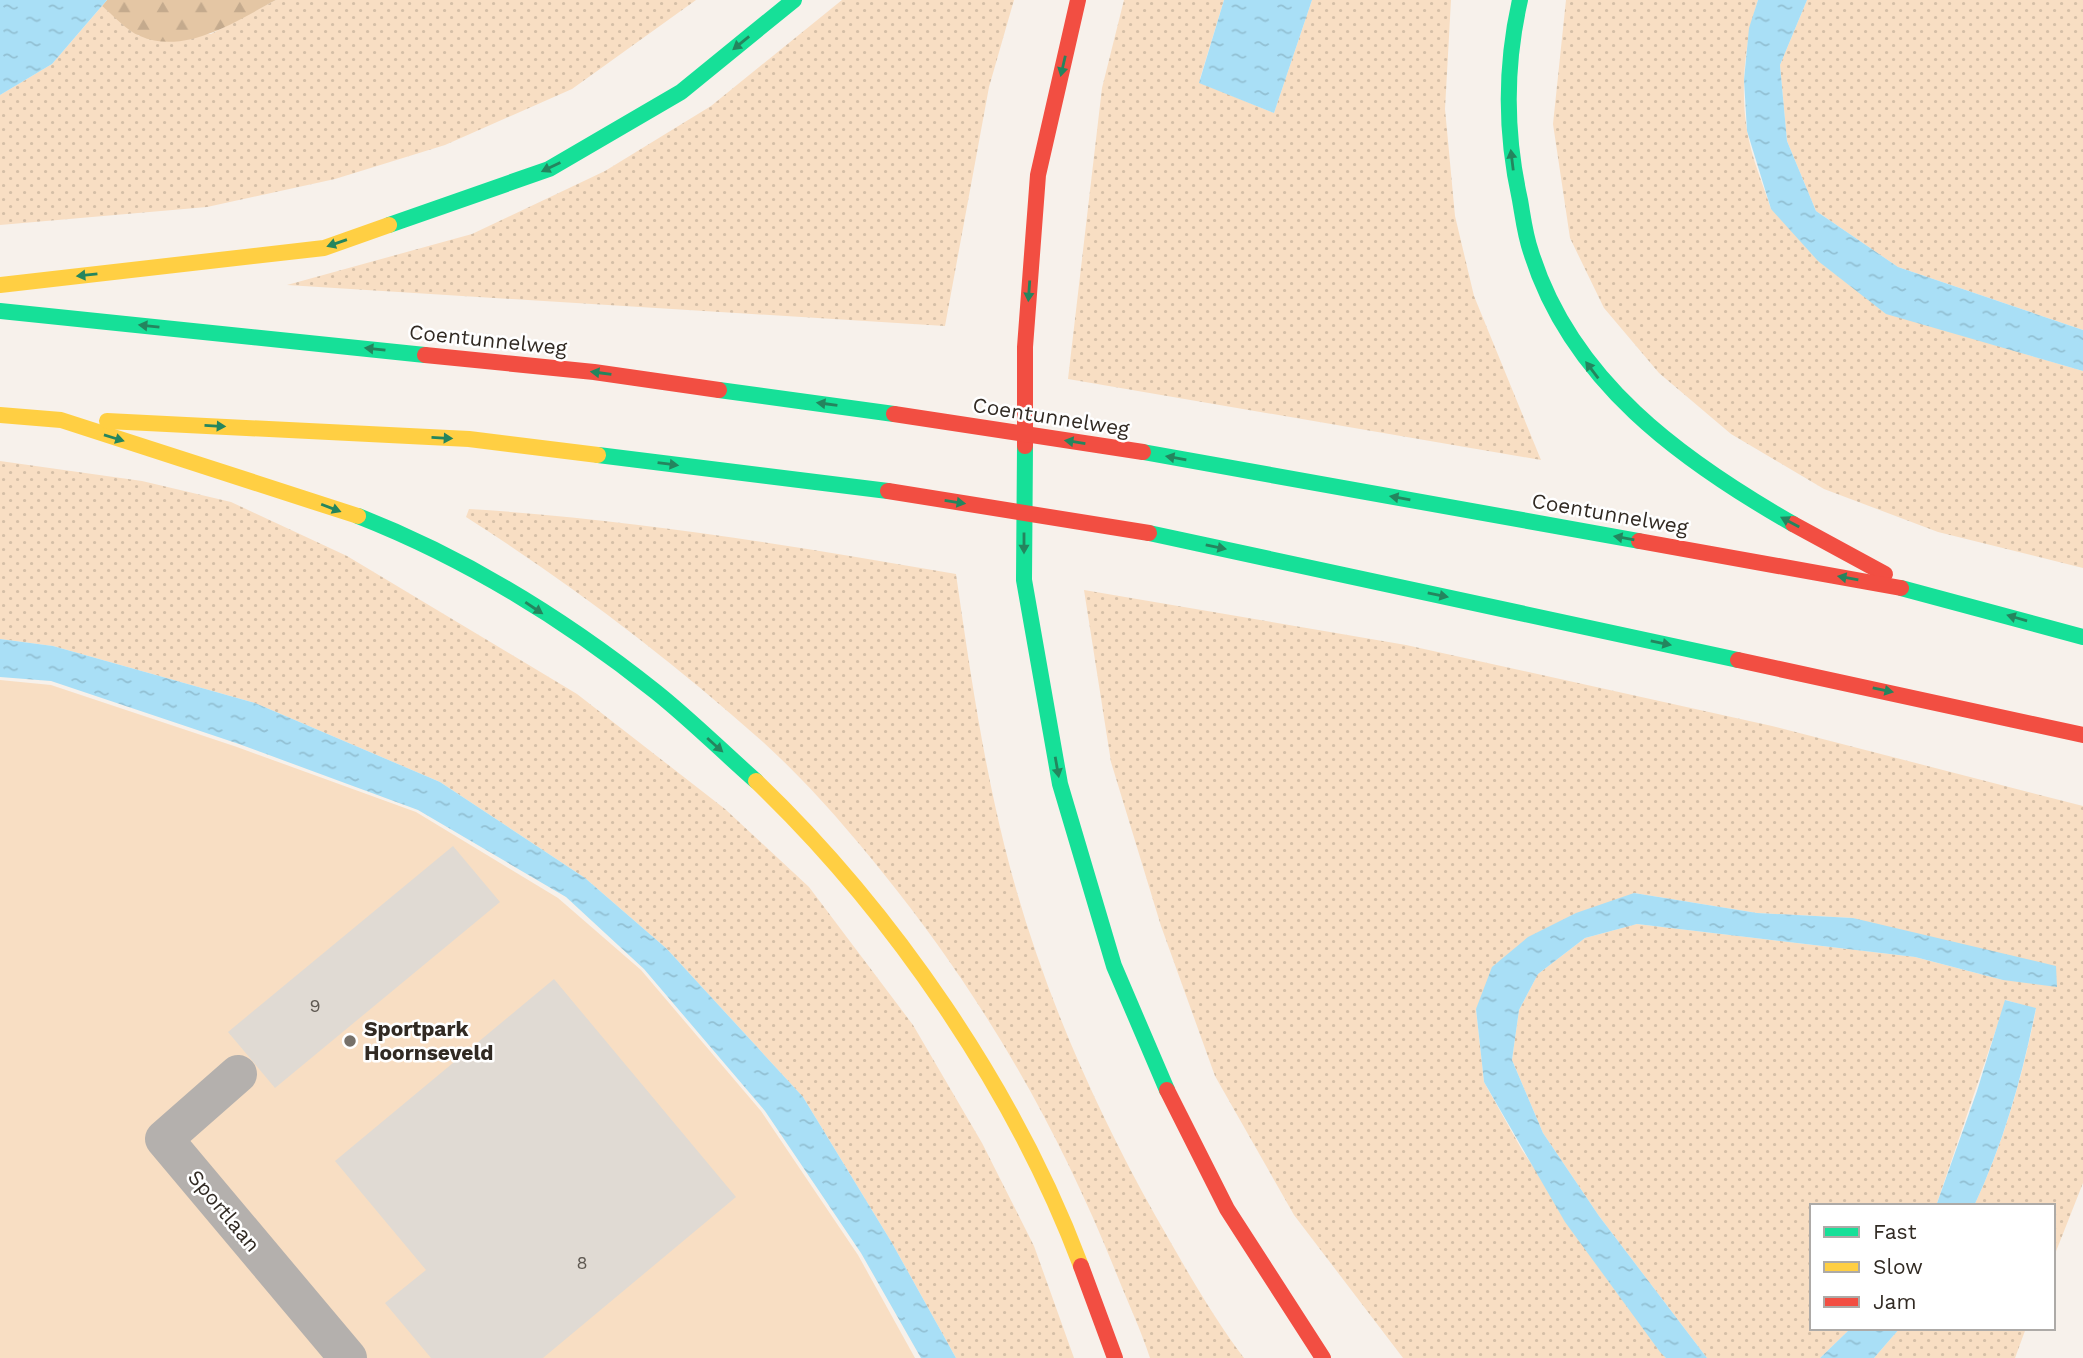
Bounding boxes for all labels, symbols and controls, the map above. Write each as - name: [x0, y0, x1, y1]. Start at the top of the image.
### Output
- one-way arrow: [732, 35, 749, 50]
- one-way arrow: [1057, 56, 1068, 78]
- one-way arrow: [1506, 149, 1517, 171]
- one-way arrow: [541, 162, 561, 173]
- one-way arrow: [326, 238, 347, 249]
- one-way arrow: [76, 269, 98, 280]
- one-way arrow: [1023, 280, 1034, 302]
- street label: Coentunnelweg: [408, 319, 569, 360]
- one-way arrow: [138, 320, 160, 331]
- one-way arrow: [364, 343, 386, 354]
- one-way arrow: [1585, 361, 1599, 379]
- one-way arrow: [590, 367, 612, 378]
- street label: Coentunnelweg: [971, 392, 1132, 441]
- one-way arrow: [816, 399, 838, 410]
- one-way arrow: [204, 421, 226, 432]
- one-way arrow: [431, 432, 453, 443]
- one-way arrow: [104, 433, 125, 443]
- one-way arrow: [1064, 436, 1086, 447]
- one-way arrow: [1165, 452, 1187, 463]
- one-way arrow: [657, 458, 679, 469]
- street label: Coentunnelweg: [1530, 487, 1691, 540]
- one-way arrow: [1389, 492, 1411, 503]
- one-way arrow: [944, 497, 966, 508]
- one-way arrow: [320, 502, 341, 513]
- one-way arrow: [1780, 516, 1800, 528]
- one-way arrow: [1018, 532, 1030, 554]
- one-way arrow: [1613, 532, 1635, 543]
- one-way arrow: [1205, 542, 1227, 553]
- one-way arrow: [1837, 572, 1859, 583]
- one-way arrow: [1427, 590, 1449, 601]
- one-way arrow: [524, 601, 544, 614]
- one-way arrow: [2006, 612, 2028, 623]
- one-way arrow: [1650, 637, 1672, 648]
- one-way arrow: [1872, 685, 1894, 696]
- one-way arrow: [706, 737, 724, 753]
- one-way arrow: [1052, 756, 1063, 778]
- house number: 9: [309, 995, 321, 1016]
- place label: Sportpark Hoornseveld: [364, 1016, 493, 1065]
- marker: Sportpark Hoornseveld: [342, 1033, 358, 1049]
- street label: Sportlaan: [183, 1165, 266, 1257]
- legend: [1810, 1204, 2055, 1330]
- text: Fast: [1873, 1219, 1917, 1244]
- house number: 8: [576, 1252, 588, 1273]
- text: Slow: [1873, 1254, 1923, 1279]
- text: Jam: [1873, 1289, 1916, 1314]

